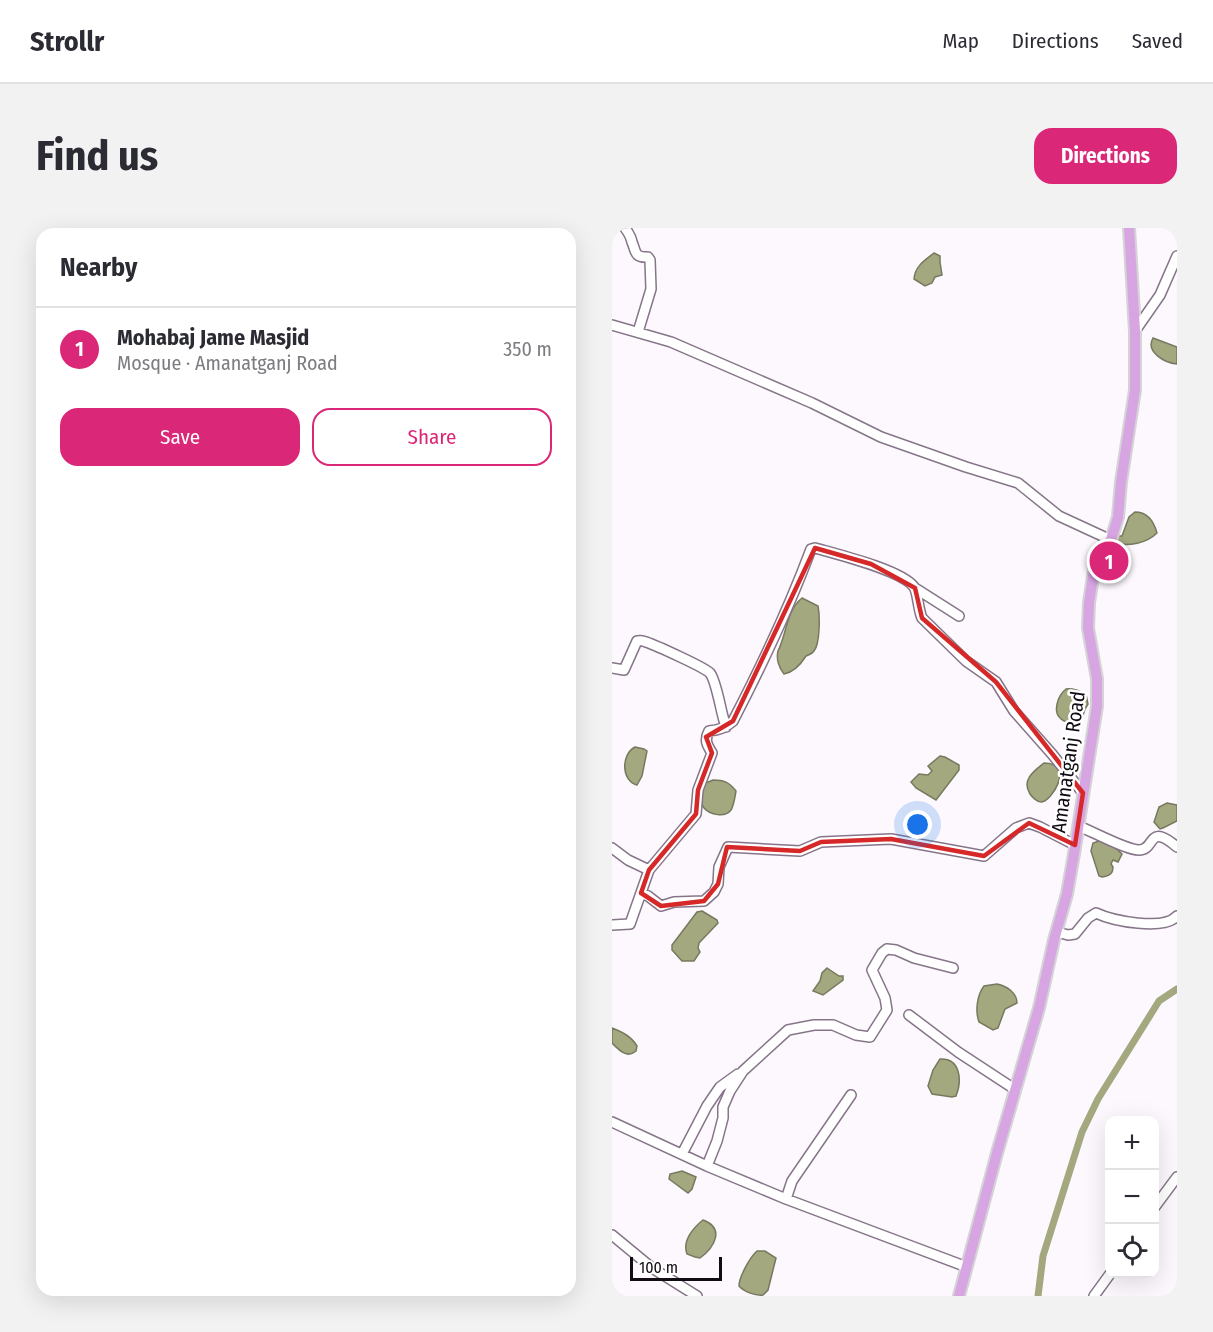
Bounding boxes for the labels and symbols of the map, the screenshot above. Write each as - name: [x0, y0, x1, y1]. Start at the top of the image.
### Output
- pin: 1: [1090, 538, 1128, 584]
- street label: Amanatganj Road: [1046, 690, 1090, 834]
- your location: [903, 810, 932, 839]
- scale bar: [630, 1254, 722, 1282]

